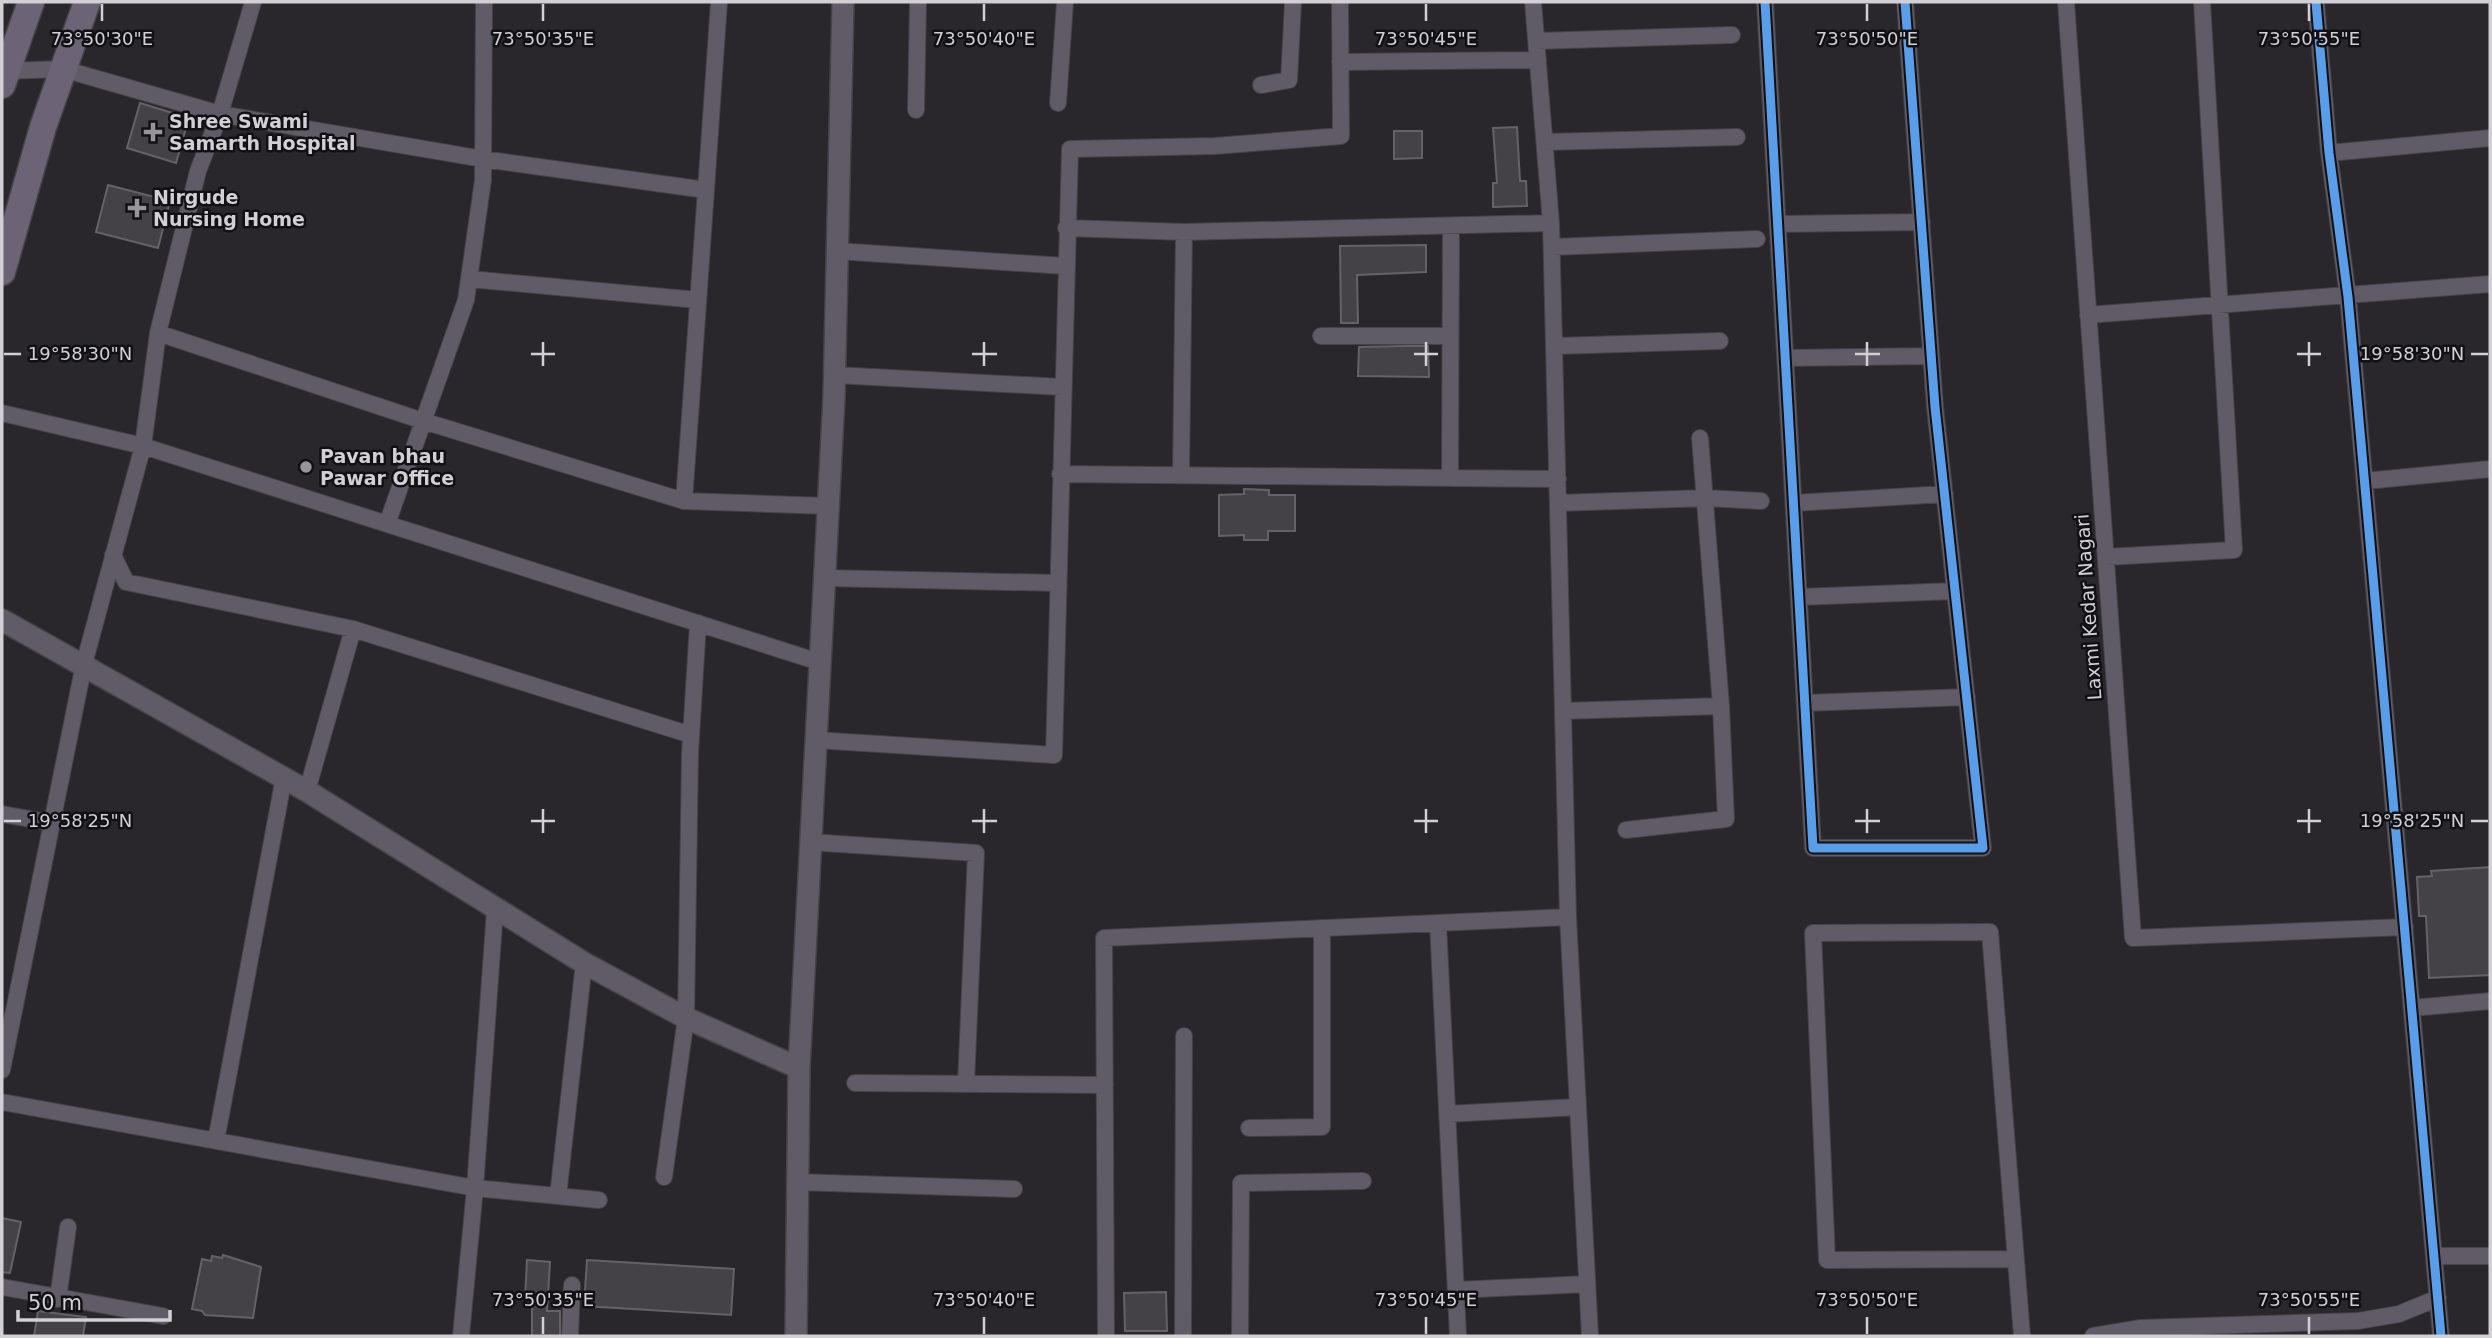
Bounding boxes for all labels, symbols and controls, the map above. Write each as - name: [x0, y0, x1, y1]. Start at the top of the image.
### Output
- text: 73°50'30"E: [51, 28, 153, 49]
- text: 73°50'35"E: [492, 28, 594, 49]
- text: 73°50'40"E: [933, 28, 1035, 49]
- text: 73°50'45"E: [1375, 28, 1477, 49]
- text: 73°50'50"E: [1816, 28, 1918, 49]
- text: 73°50'55"E: [2258, 28, 2360, 49]
- place label: Shree Swami Samarth Hospital: [169, 110, 356, 154]
- marker: Shree Swami Samarth Hospital: [143, 122, 163, 142]
- place label: Nirgude Nursing Home: [153, 186, 305, 230]
- marker: Nirgude Nursing Home: [127, 198, 147, 218]
- text: 19°58'30"N: [28, 343, 132, 364]
- text: 19°58'30"N: [2360, 343, 2464, 364]
- place label: Pavan bhau Pawar Office: [320, 445, 454, 489]
- marker: Pavan bhau Pawar Office: [298, 459, 314, 475]
- street label: Laxmi Kedar Nagari: [2071, 513, 2105, 701]
- text: 19°58'25"N: [28, 810, 132, 831]
- text: 19°58'25"N: [2360, 810, 2464, 831]
- scale bar: [18, 1278, 170, 1322]
- text: 73°50'35"E: [492, 1289, 594, 1310]
- text: 73°50'40"E: [933, 1289, 1035, 1310]
- text: 73°50'45"E: [1375, 1289, 1477, 1310]
- text: 73°50'50"E: [1816, 1289, 1918, 1310]
- text: 73°50'55"E: [2258, 1289, 2360, 1310]
- text: 50 m: [28, 1291, 82, 1315]

